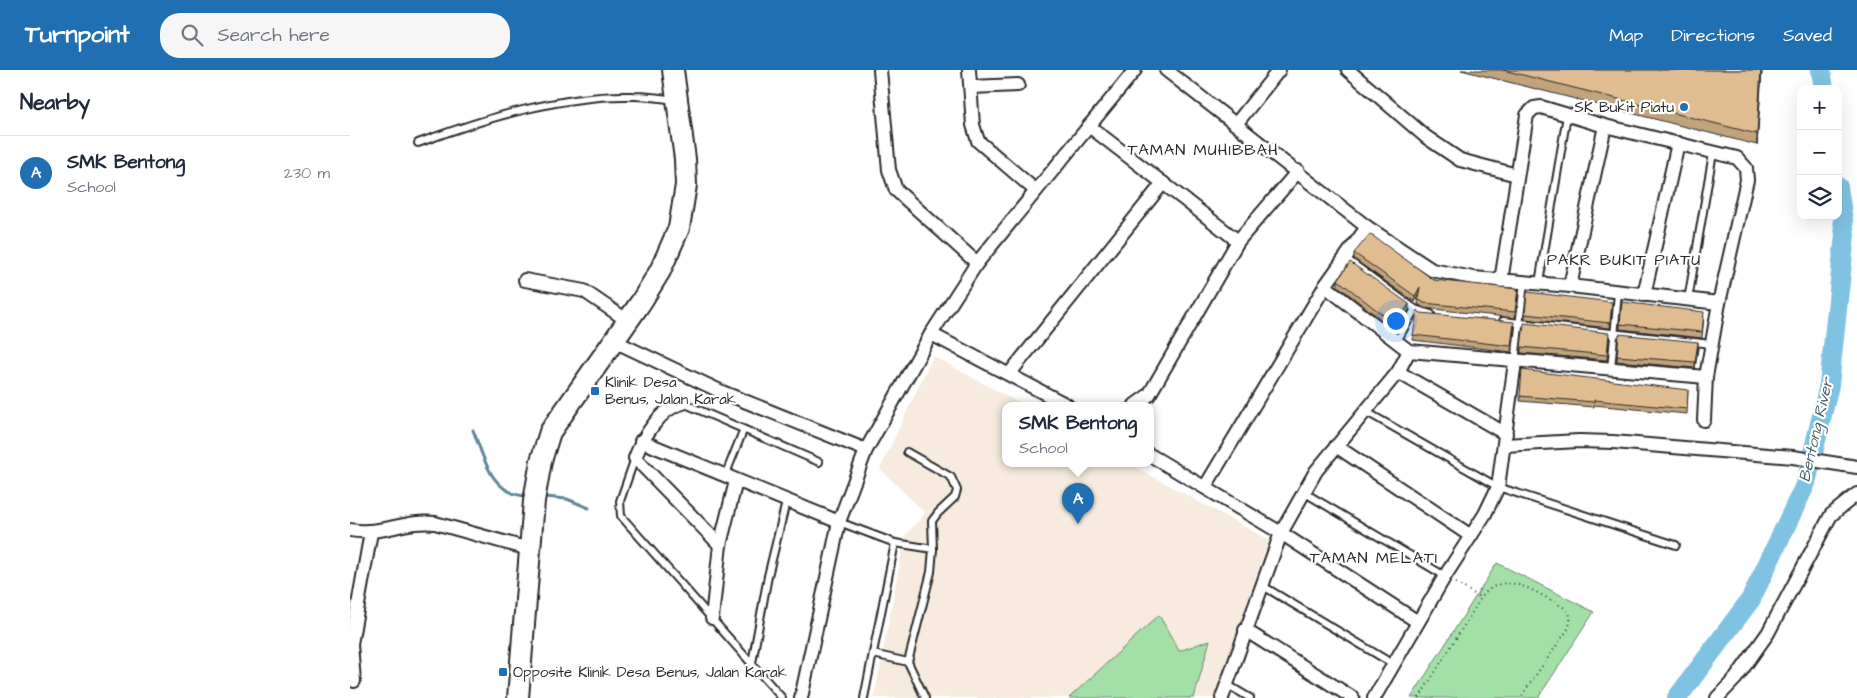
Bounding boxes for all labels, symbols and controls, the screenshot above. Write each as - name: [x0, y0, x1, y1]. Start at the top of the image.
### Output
- search box: [160, 13, 510, 58]
- text: Turnpoint: [25, 18, 130, 52]
- icon: search: [178, 21, 206, 49]
- text: Search here: [218, 22, 330, 49]
- text: Map: [1609, 23, 1643, 48]
- text: Directions: [1671, 23, 1755, 48]
- text: Saved: [1783, 23, 1832, 48]
- map controls: [1797, 85, 1842, 220]
- button: +: [1797, 85, 1842, 130]
- text: Nearby: [20, 88, 90, 117]
- place label: SK Bukit Piatu: [1574, 97, 1674, 118]
- marker: SK Bukit Piatu: [1678, 101, 1690, 113]
- button: −: [1797, 130, 1842, 175]
- district label: TAMAN MUHIBBAH: [1127, 139, 1279, 161]
- text: SMK Bentong: [67, 149, 185, 176]
- text: A: [31, 162, 41, 184]
- text: 230 m: [284, 162, 330, 184]
- button: layers: [1797, 175, 1842, 220]
- text: School: [67, 176, 116, 198]
- district label: PAKR BUKIT PIATU: [1547, 249, 1701, 271]
- your location: [1383, 308, 1409, 334]
- place label: Klinik Desa Benus, Jalan Karak: [605, 372, 736, 410]
- water label: Bentong River: [1793, 374, 1840, 484]
- marker: Klinik Desa Benus, Jalan Karak: [589, 385, 601, 397]
- popup: [1002, 402, 1154, 467]
- text: SMK Bentong: [1019, 410, 1137, 437]
- text: School: [1019, 437, 1068, 459]
- pin: A: [1062, 483, 1094, 524]
- district label: TAMAN MELATI: [1310, 547, 1438, 569]
- place label: Opposite Klinik Desa Benus, Jalan Karak: [513, 662, 787, 683]
- marker: Opposite Klinik Desa Benus, Jalan Karak: [497, 666, 509, 678]

